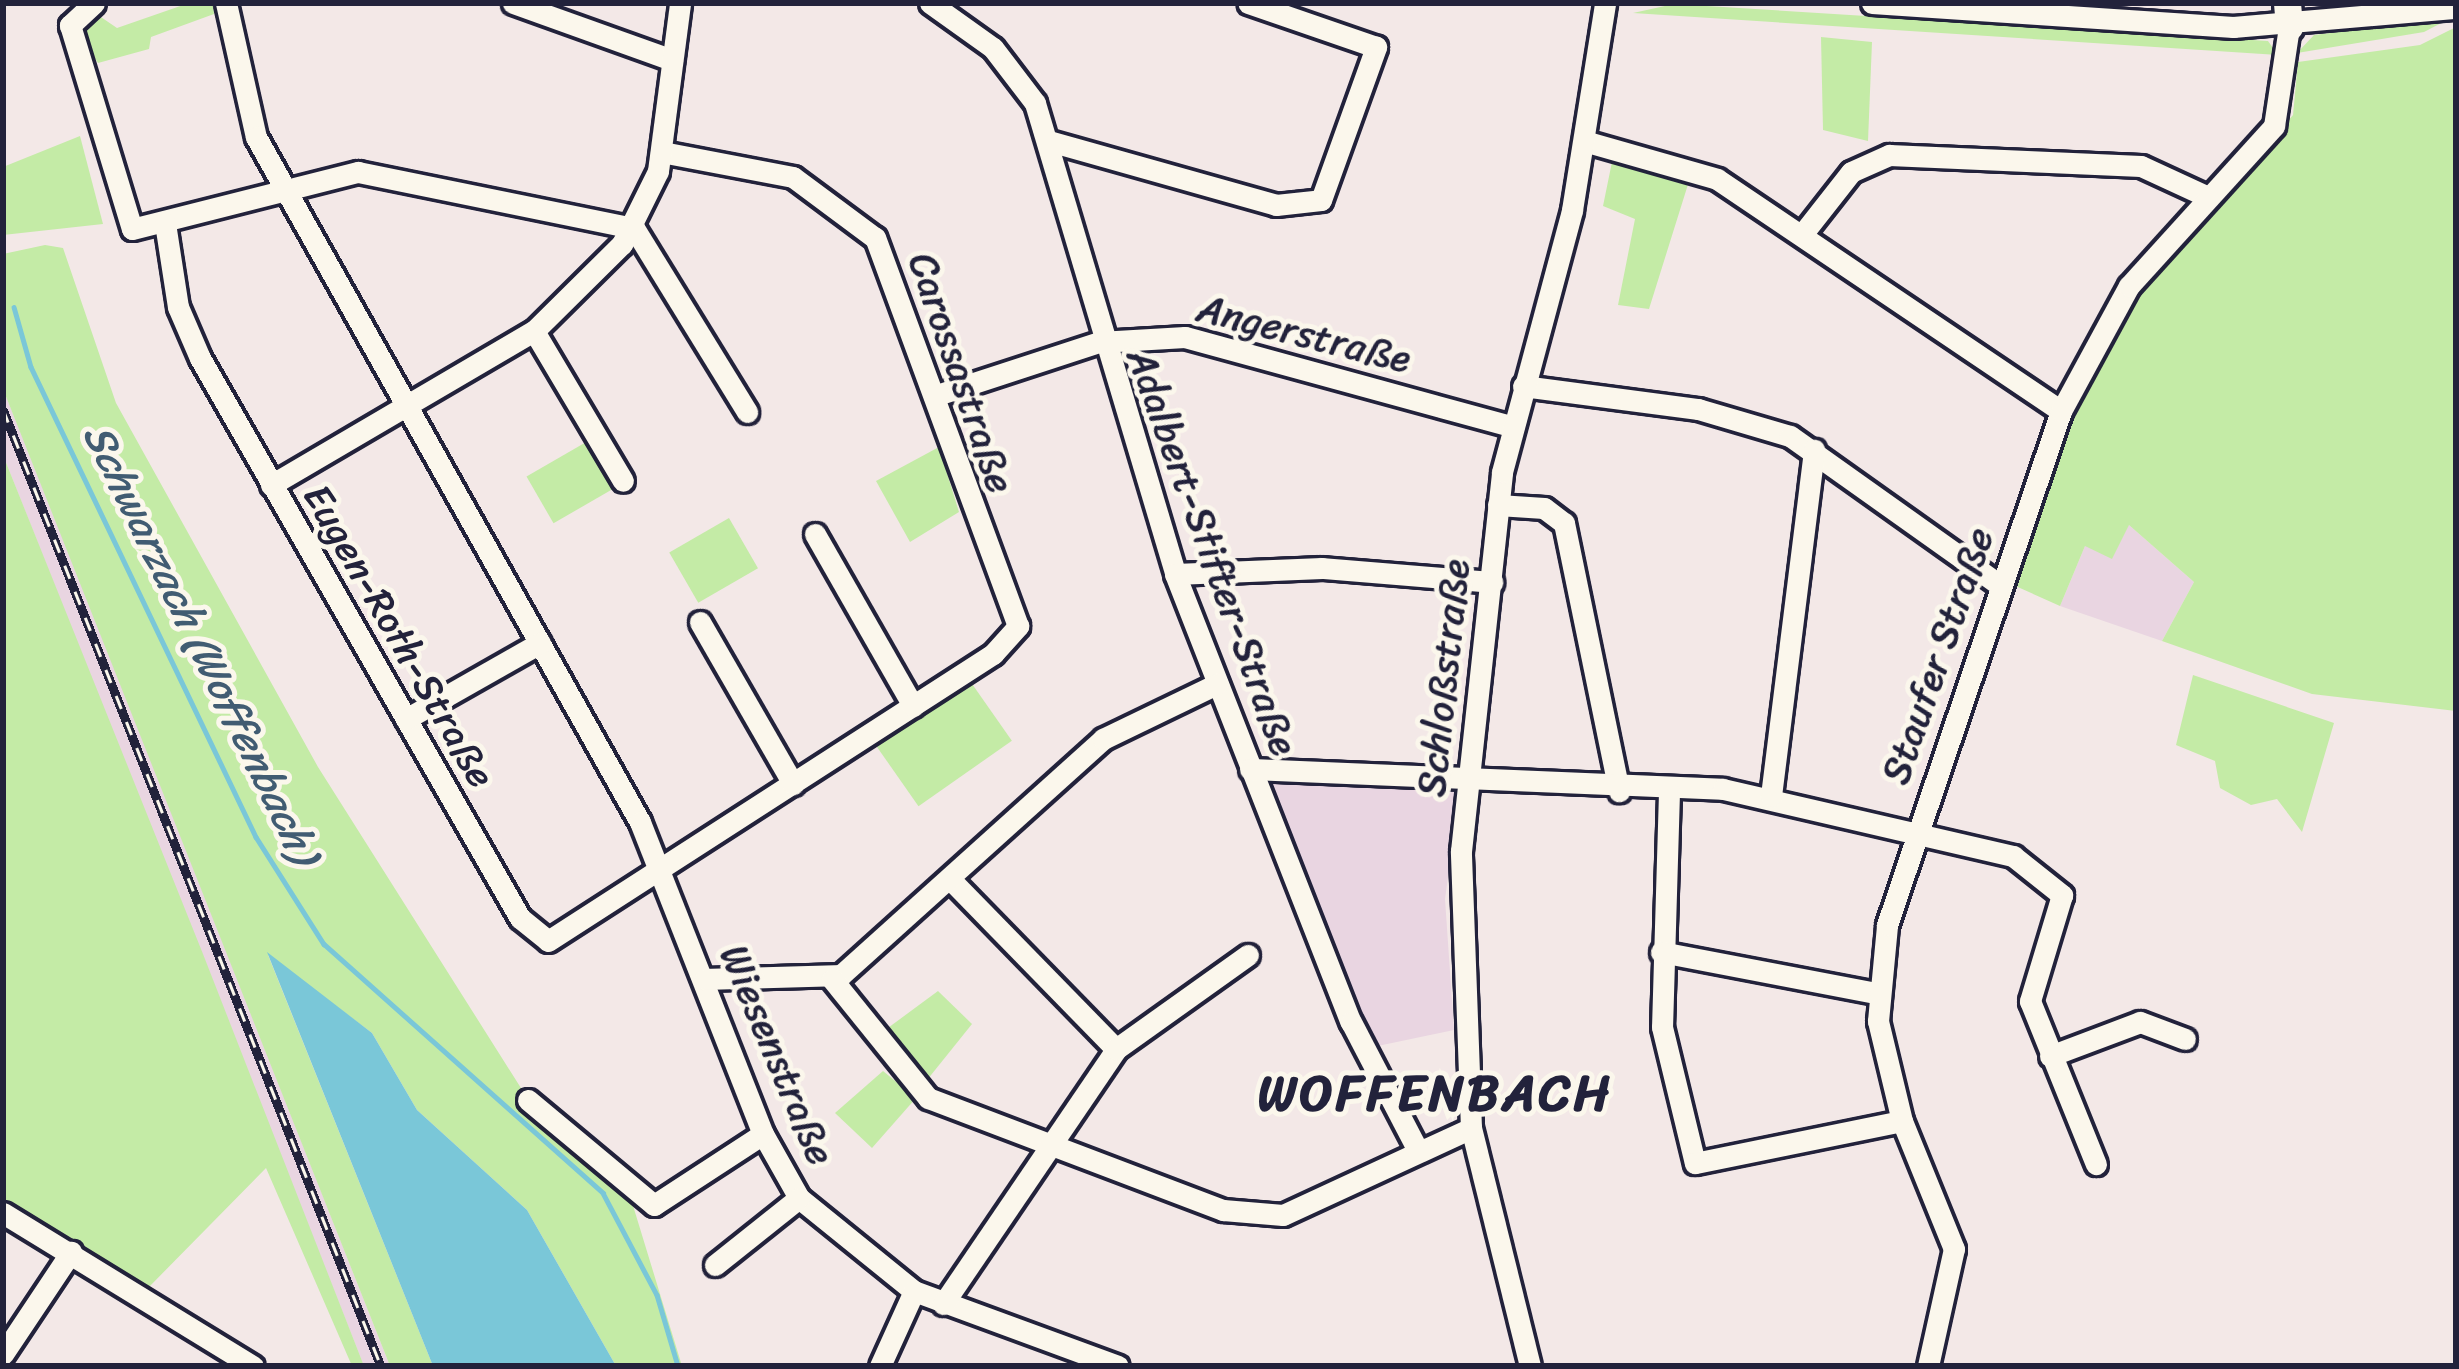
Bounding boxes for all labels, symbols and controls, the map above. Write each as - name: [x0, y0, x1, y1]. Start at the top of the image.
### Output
- street label: Carossastraße: [898, 247, 1024, 499]
- street label: Angerstraße: [1192, 285, 1416, 383]
- street label: Adalbert-Stifter-Straße: [1117, 342, 1307, 762]
- water label: Schwarzach (Woffenbach): [72, 415, 330, 871]
- street label: Eugen-Roth-Straße: [293, 476, 505, 796]
- street label: Staufer Straße: [1872, 522, 2004, 790]
- street label: Schloßstraße: [1408, 557, 1480, 799]
- street label: Wiesenstraße: [710, 938, 844, 1172]
- district label: WOFFENBACH: [1258, 1062, 1612, 1124]

